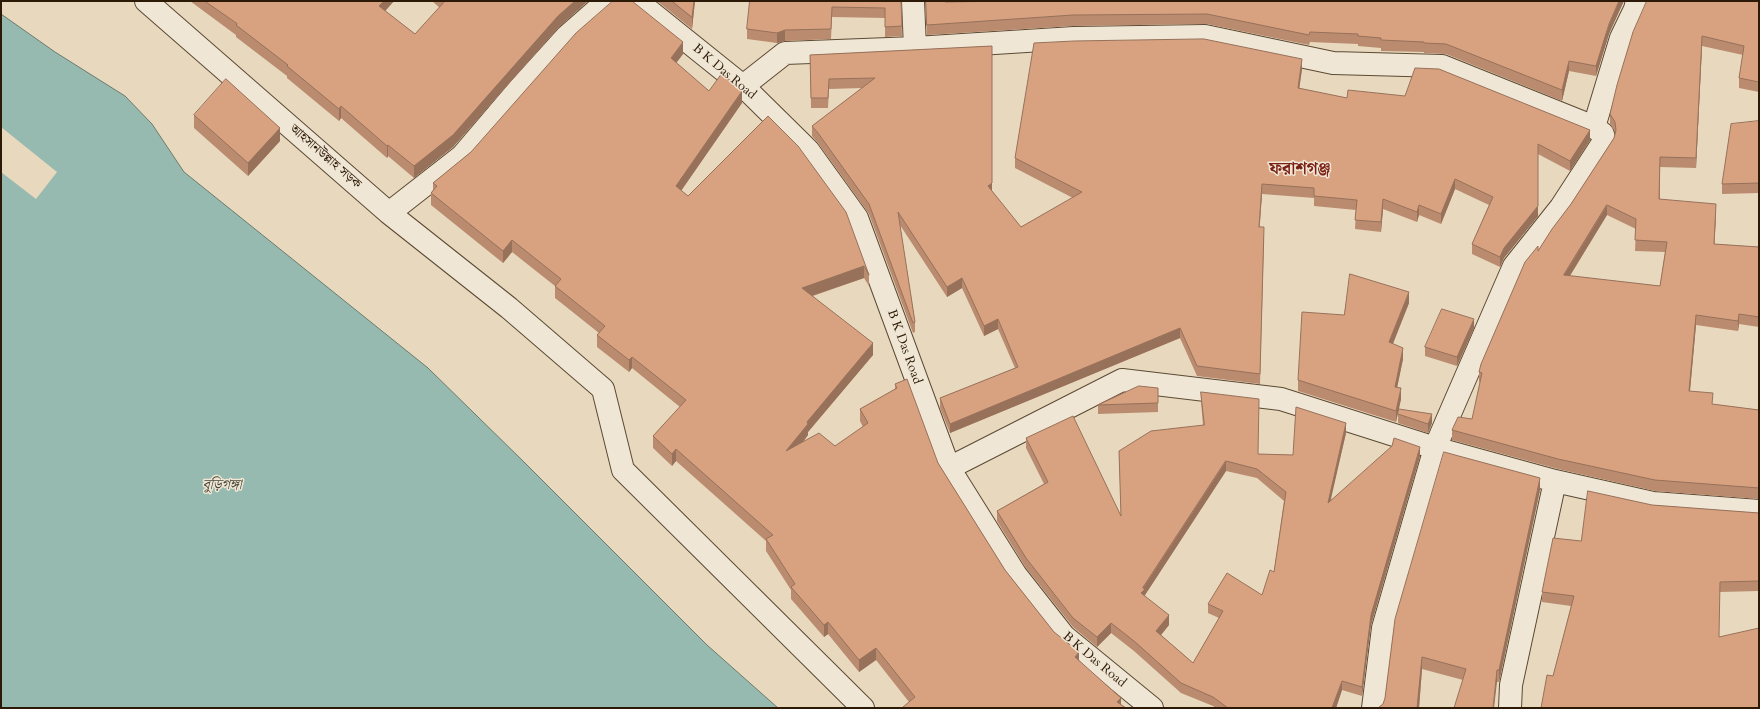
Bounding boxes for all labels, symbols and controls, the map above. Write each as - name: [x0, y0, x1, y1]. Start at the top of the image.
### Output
- street label: B K Das Road: [689, 41, 759, 103]
- street label: আহসানউল্লাহ সড়ক: [286, 122, 364, 192]
- district label: ফরাশগঞ্জ: [1269, 160, 1331, 180]
- street label: B K Das Road: [883, 308, 925, 386]
- water label: বুড়িগঙ্গা: [203, 478, 241, 494]
- street label: B K Das Road: [1059, 629, 1129, 691]

